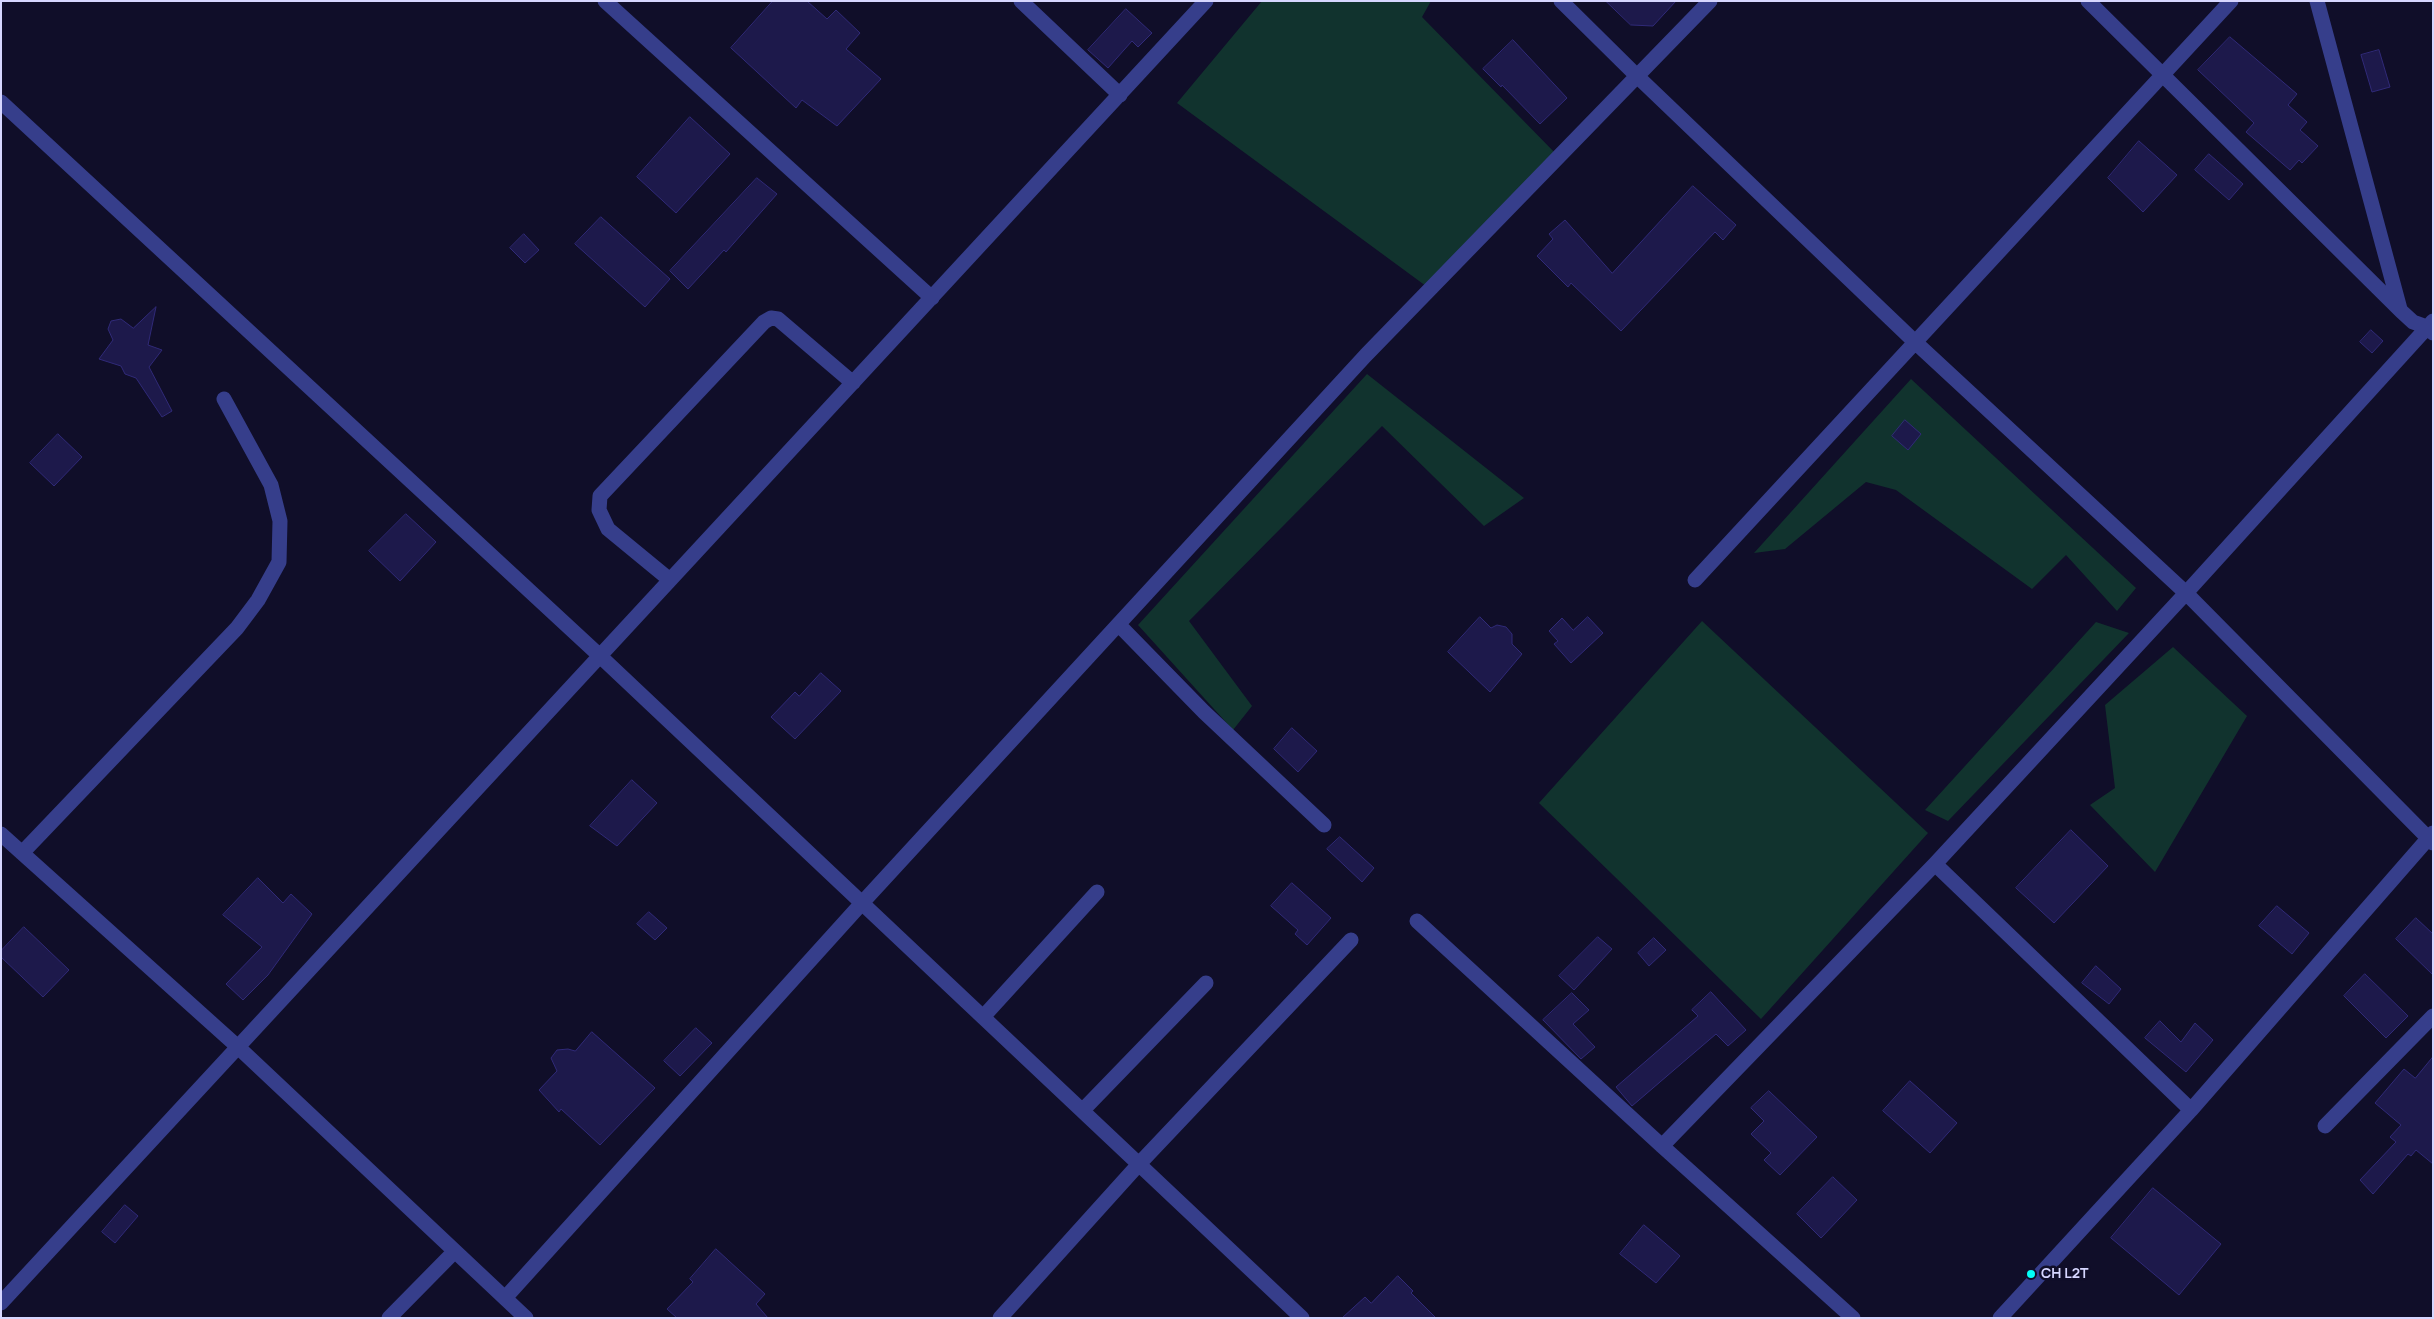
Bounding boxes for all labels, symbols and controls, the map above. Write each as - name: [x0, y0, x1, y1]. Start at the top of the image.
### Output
- place label: CH L2T: [2041, 1266, 2089, 1282]
- marker: CH L2T: [2025, 1268, 2037, 1280]

